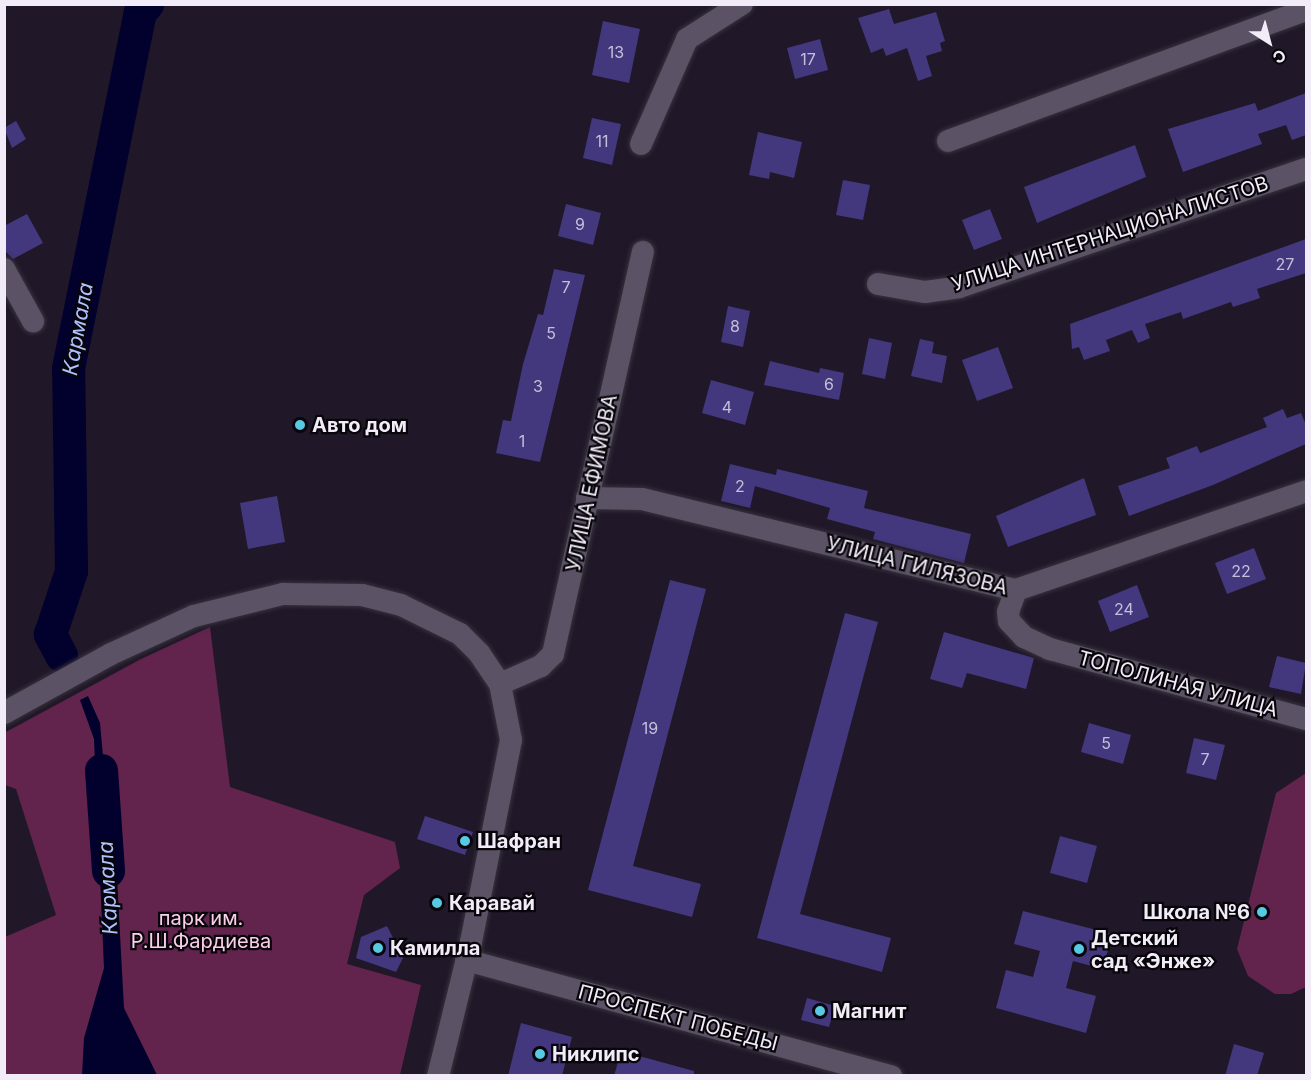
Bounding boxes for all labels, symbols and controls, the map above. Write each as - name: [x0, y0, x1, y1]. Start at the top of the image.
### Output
- north arrow: [1239, 12, 1299, 72]
- house number: 13: [608, 42, 624, 62]
- text: С: [1269, 45, 1290, 68]
- house number: 17: [800, 49, 816, 69]
- house number: 11: [595, 131, 609, 151]
- street label: УЛИЦА ИНТЕРНАЦИОНАЛИСТОВ: [949, 171, 1271, 297]
- house number: 9: [575, 214, 585, 234]
- house number: 27: [1276, 254, 1294, 274]
- house number: 7: [561, 277, 571, 297]
- water label: Кармала: [57, 281, 99, 377]
- house number: 8: [730, 316, 740, 336]
- house number: 5: [546, 323, 556, 343]
- house number: 6: [824, 374, 834, 394]
- house number: 3: [533, 376, 543, 396]
- street label: УЛИЦА ЕФИМОВА: [562, 392, 622, 574]
- house number: 4: [722, 397, 732, 417]
- place label: Авто дом: [312, 413, 407, 437]
- marker: Авто дом: [293, 418, 307, 432]
- house number: 1: [519, 431, 525, 451]
- house number: 2: [735, 476, 745, 496]
- street label: УЛИЦА ГИЛЯЗОВА: [824, 532, 1010, 600]
- house number: 22: [1231, 561, 1251, 581]
- house number: 24: [1114, 599, 1134, 619]
- street label: ТОПОЛИНАЯ УЛИЦА: [1076, 646, 1280, 722]
- house number: 19: [642, 718, 658, 738]
- house number: 5: [1101, 733, 1111, 753]
- house number: 7: [1200, 749, 1210, 769]
- place label: Шафран: [477, 829, 561, 853]
- marker: Шафран: [458, 834, 472, 848]
- water label: Кармала: [93, 840, 123, 936]
- place label: Каравай: [449, 891, 535, 915]
- marker: Каравай: [430, 896, 444, 910]
- place label: Школа №6: [1143, 900, 1250, 924]
- marker: Школа №6: [1255, 905, 1269, 919]
- park label: парк им. Р.Ш.Фардиева: [131, 906, 271, 953]
- place label: Детский сад «Энже»: [1091, 926, 1215, 973]
- place label: Камилла: [390, 936, 480, 960]
- marker: Камилла: [371, 941, 385, 955]
- marker: Детский сад «Энже»: [1072, 942, 1086, 956]
- street label: ПРОСПЕКТ ПОБЕДЫ: [576, 980, 780, 1056]
- place label: Магнит: [832, 999, 907, 1023]
- marker: Магнит: [813, 1004, 827, 1018]
- place label: Никлипс: [552, 1042, 640, 1066]
- marker: Никлипс: [533, 1047, 547, 1061]

